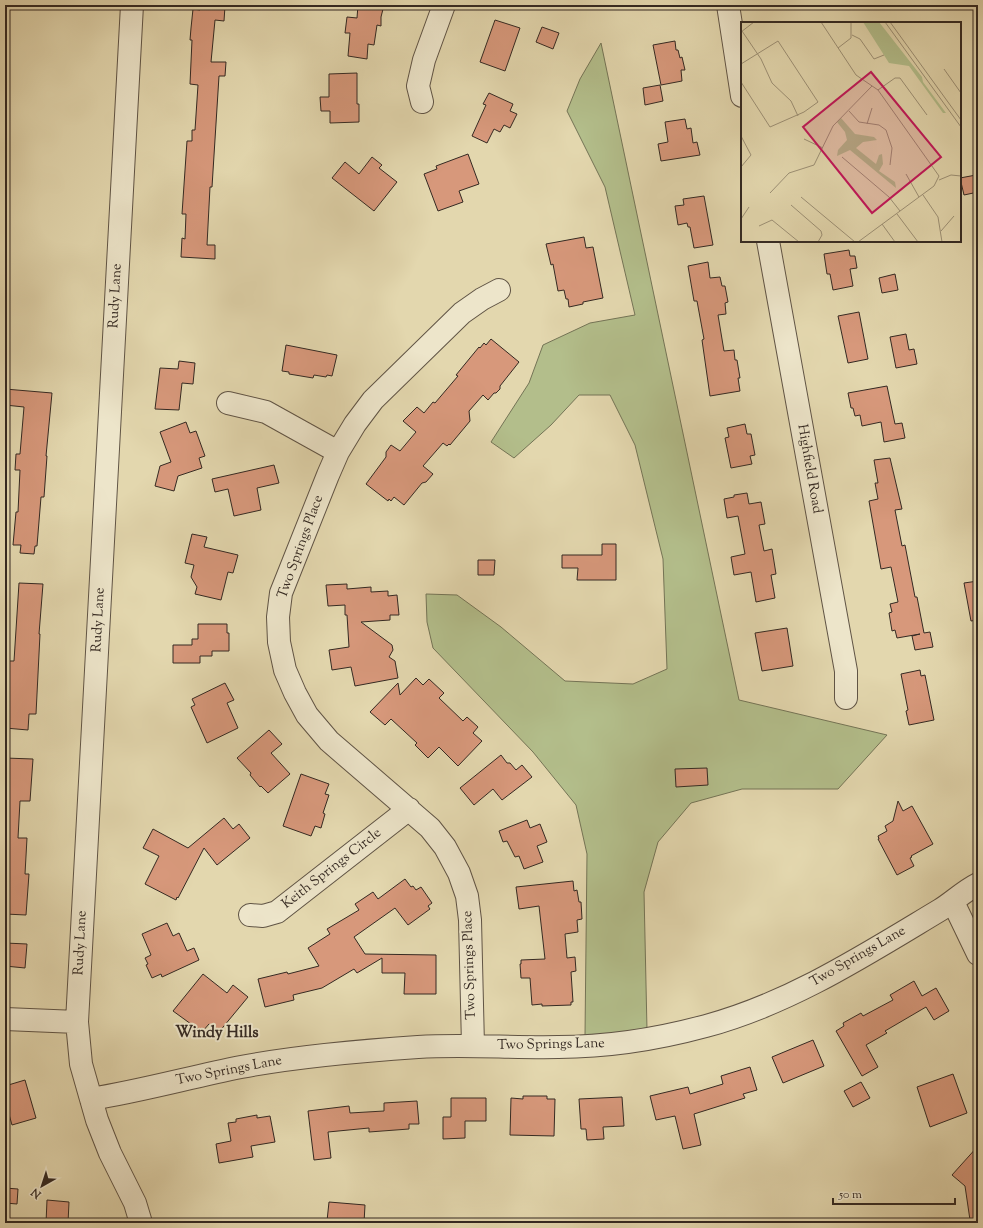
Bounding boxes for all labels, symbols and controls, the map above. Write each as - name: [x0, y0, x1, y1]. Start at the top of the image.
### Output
- inset map: [741, 22, 961, 242]
- street label: Rudy Lane: [104, 263, 128, 329]
- street label: Highfield Road: [791, 423, 827, 515]
- street label: Two Springs Place: [273, 492, 329, 602]
- street label: Rudy Lane: [87, 587, 111, 653]
- street label: Keith Springs Circle: [278, 824, 386, 914]
- street label: Rudy Lane: [69, 910, 93, 976]
- street label: Two Springs Place: [458, 910, 482, 1020]
- street label: Two Springs Lane: [806, 921, 910, 993]
- district label: Windy Hills: [175, 1022, 259, 1045]
- street label: Two Springs Lane: [497, 1034, 605, 1056]
- street label: Two Springs Lane: [174, 1051, 284, 1091]
- north arrow: [22, 1166, 62, 1206]
- scale bar: [833, 1180, 955, 1206]
- text: N: [28, 1184, 46, 1203]
- text: 50 m: [838, 1186, 862, 1204]

